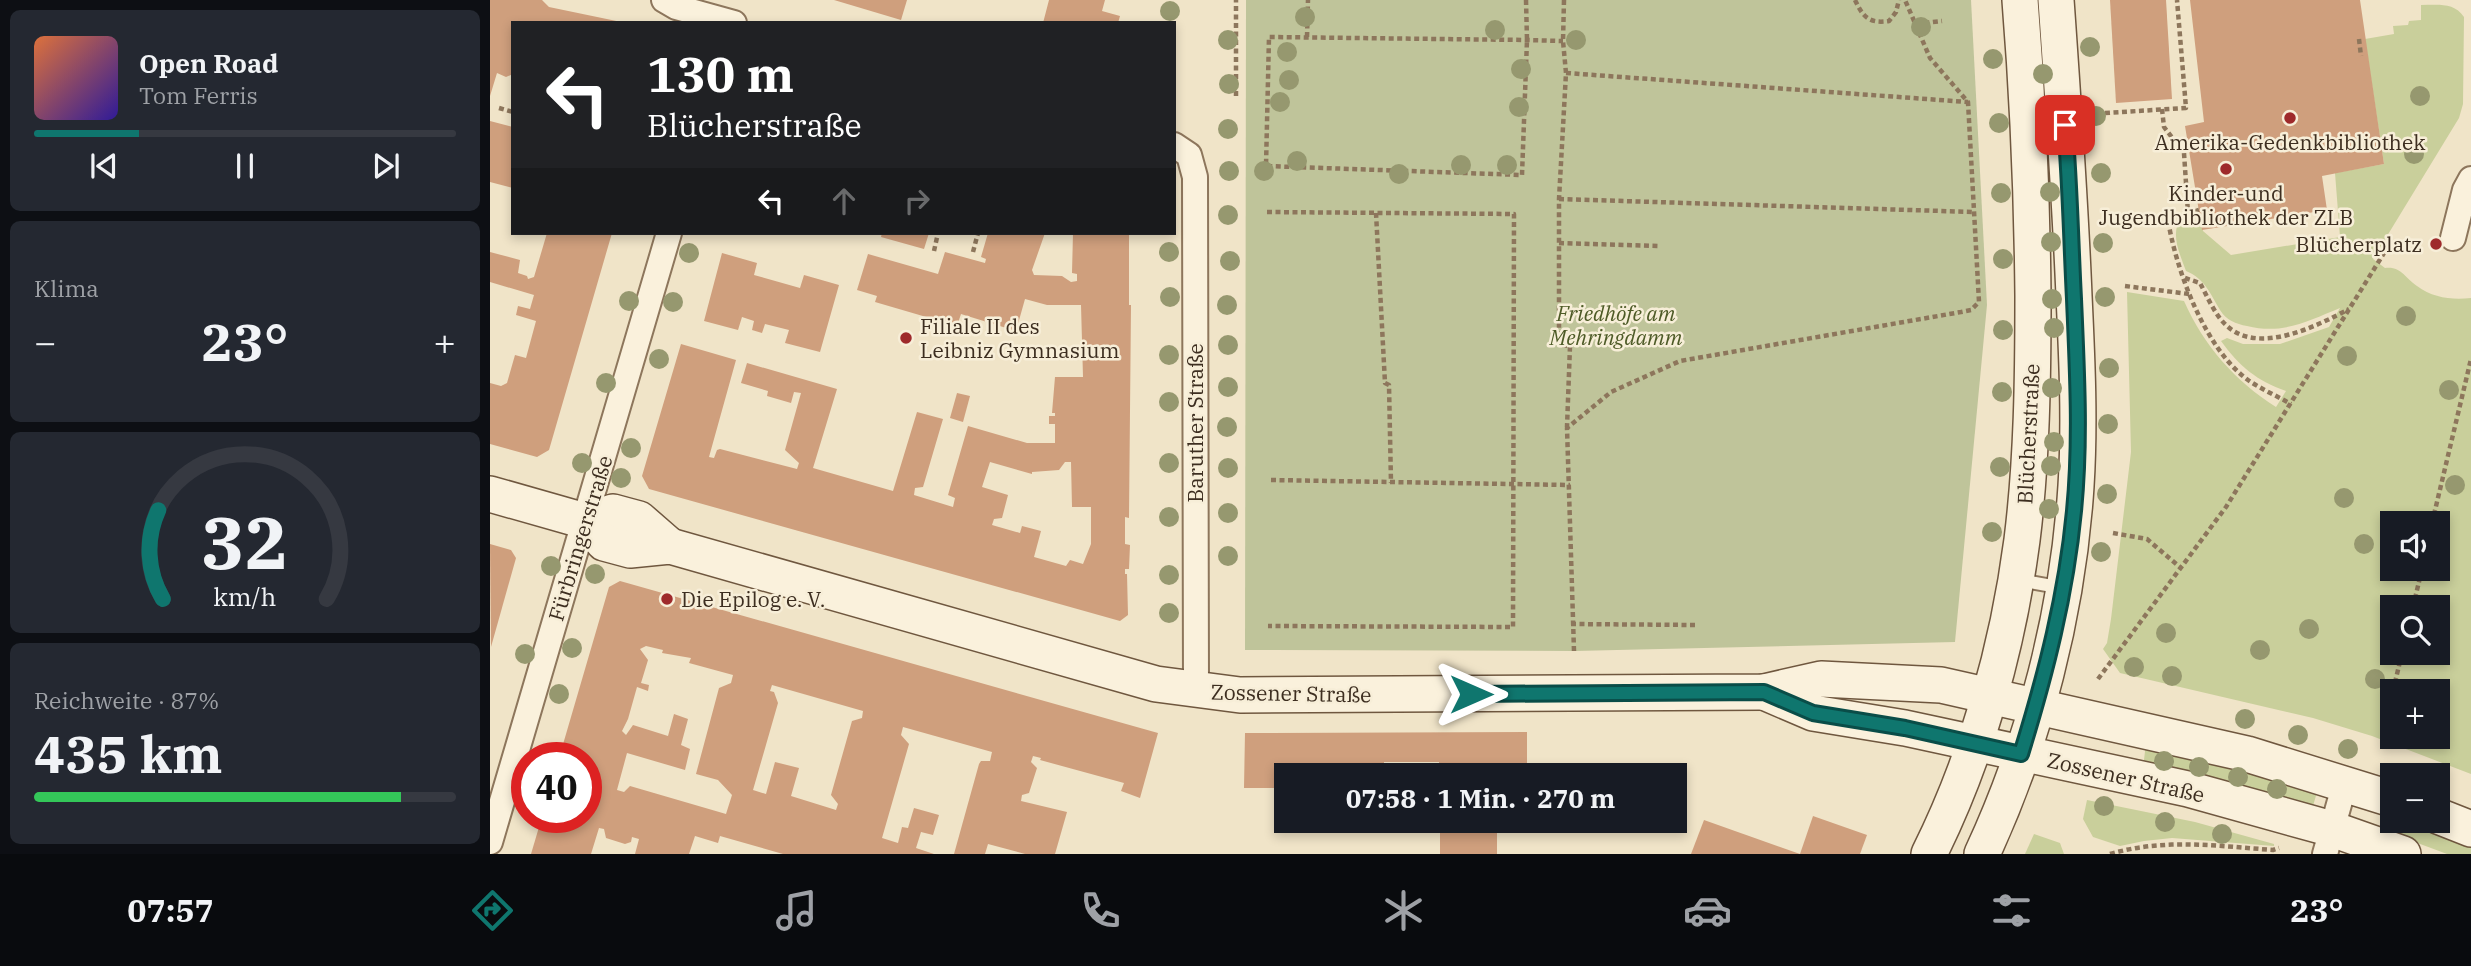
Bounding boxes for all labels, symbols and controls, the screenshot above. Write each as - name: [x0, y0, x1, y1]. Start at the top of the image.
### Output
- text: 130 m: [647, 42, 794, 105]
- text: Open Road: [139, 46, 278, 80]
- icon: left: [532, 49, 623, 140]
- text: Tom Ferris: [139, 80, 258, 110]
- pin: [2035, 95, 2095, 155]
- text: Blücherstraße: [647, 104, 862, 146]
- icon: arrive: [2046, 106, 2084, 144]
- marker: Amerika-Gedenkbibliothek: [2282, 110, 2298, 126]
- place label: Amerika-Gedenkbibliothek: [2155, 128, 2426, 156]
- icon: previous: [85, 147, 123, 185]
- icon: pause: [226, 147, 264, 185]
- icon: next: [367, 147, 405, 185]
- marker: Kinder-und Jugendbibliothek der ZLB: [2218, 161, 2234, 177]
- place label: Kinder-und Jugendbibliothek der ZLB: [2099, 179, 2353, 231]
- icon: left: [752, 182, 790, 220]
- icon: ahead: [825, 182, 863, 220]
- icon: right: [898, 182, 936, 220]
- place label: Blücherplatz: [2296, 230, 2422, 258]
- marker: Blücherplatz: [2428, 236, 2444, 252]
- text: Klima: [34, 273, 99, 303]
- park label: Friedhöfe am Mehringdamm: [1548, 299, 1683, 351]
- text: 23°: [202, 308, 288, 375]
- place label: Filiale II des Leibniz Gymnasium: [920, 312, 1120, 364]
- text: −: [34, 317, 57, 366]
- text: +: [433, 317, 456, 366]
- marker: Filiale II des Leibniz Gymnasium: [898, 330, 914, 346]
- street label: Baruther Straße: [1181, 343, 1209, 503]
- street label: Blücherstraße: [2010, 363, 2046, 505]
- street label: Fürbringerstraße: [542, 452, 618, 624]
- text: 32: [201, 494, 289, 589]
- map controls: [2380, 511, 2450, 833]
- button: sound: [2380, 511, 2450, 581]
- text: km/h: [213, 579, 277, 612]
- place label: Die Epilog e. V.: [681, 585, 825, 613]
- marker: Die Epilog e. V.: [659, 591, 675, 607]
- button: search: [2380, 595, 2450, 665]
- position arrow: [1434, 657, 1508, 731]
- street label: Zossener Straße: [1210, 678, 1372, 708]
- button: +: [2380, 679, 2450, 749]
- text: Reichweite · 87%: [34, 685, 219, 715]
- text: 435 km: [34, 720, 223, 787]
- speed limit sign: 40: [511, 742, 602, 833]
- street label: Zossener Straße: [2044, 745, 2208, 809]
- button: −: [2380, 763, 2450, 833]
- text: 07:58 · 1 Min. · 270 m: [1346, 781, 1615, 815]
- icon: directions: [468, 886, 517, 935]
- icon: music: [772, 886, 821, 935]
- icon: phone: [1076, 886, 1125, 935]
- icon: climate: [1379, 886, 1428, 935]
- icon: car: [1683, 886, 1732, 935]
- icon: filters: [1987, 886, 2036, 935]
- text: 07:57: [127, 889, 214, 931]
- text: 23°: [2290, 889, 2344, 931]

